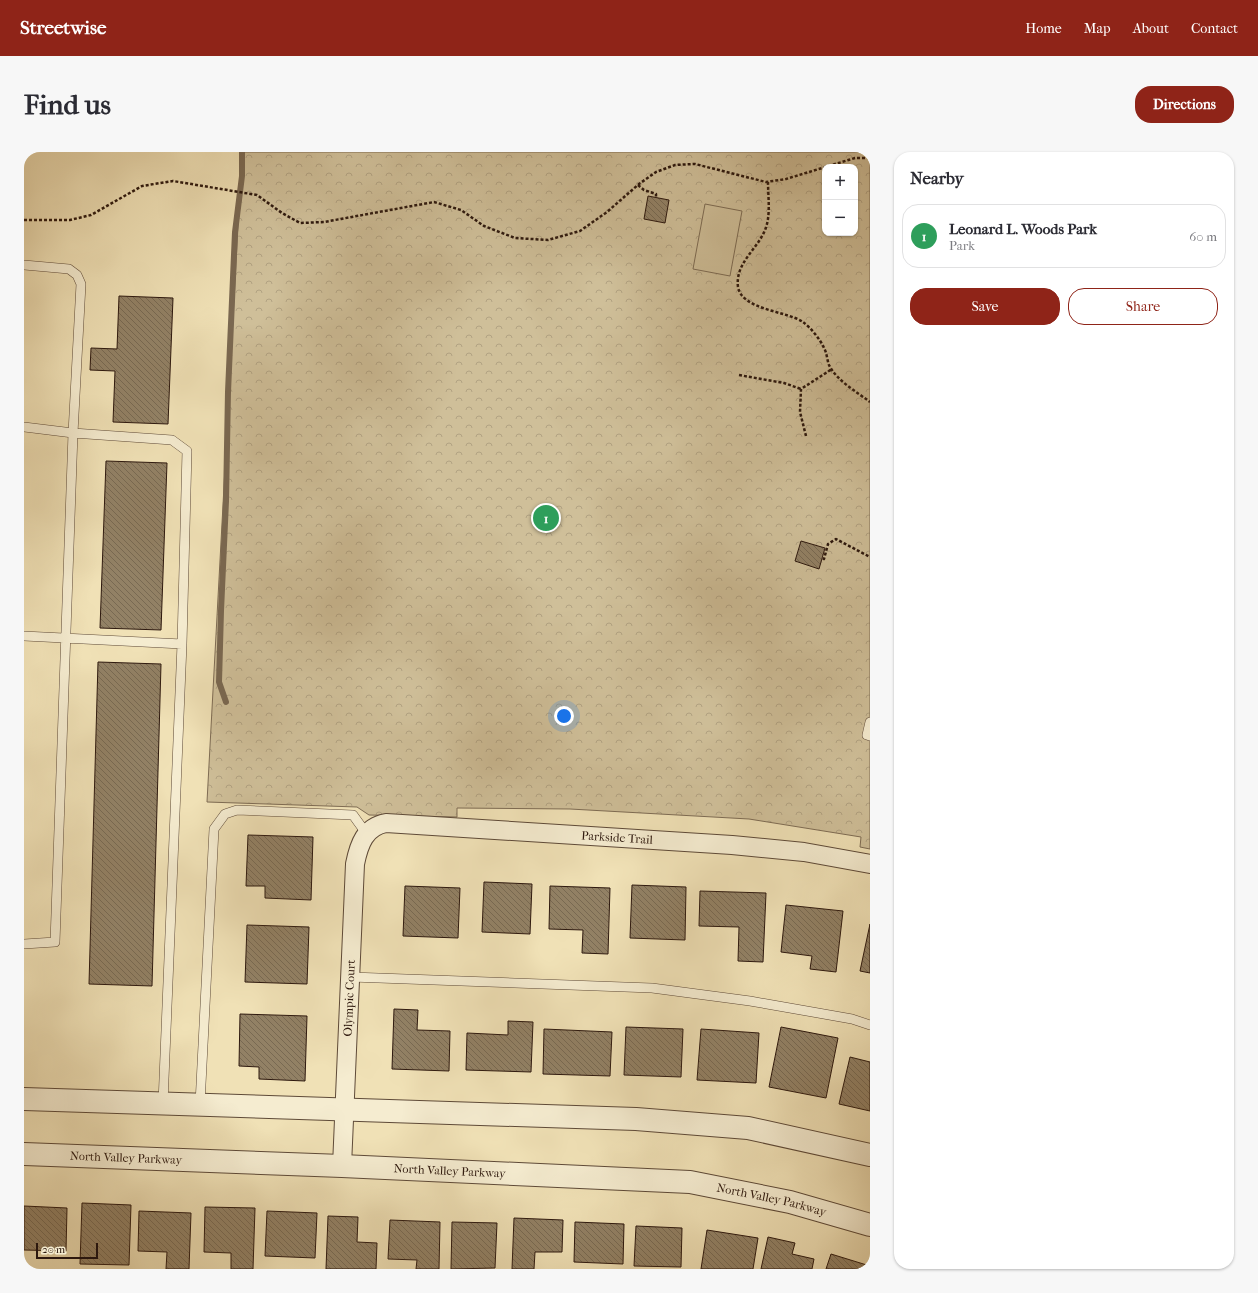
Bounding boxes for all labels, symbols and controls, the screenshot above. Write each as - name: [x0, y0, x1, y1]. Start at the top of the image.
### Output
- text: Streetwise: [20, 17, 106, 39]
- text: Home: [1025, 20, 1062, 37]
- text: Map: [1084, 20, 1111, 37]
- text: About: [1133, 20, 1169, 37]
- text: Contact: [1191, 20, 1238, 37]
- button: Directions: [1135, 86, 1234, 123]
- text: Find us: [24, 88, 111, 121]
- map controls: [822, 164, 858, 236]
- button: +: [822, 164, 858, 200]
- text: Nearby: [910, 168, 964, 188]
- button: −: [822, 200, 858, 236]
- text: Leonard L. Woods Park: [949, 220, 1097, 238]
- text: 1: [922, 229, 926, 244]
- text: 60 m: [1189, 229, 1217, 244]
- text: Park: [949, 238, 975, 253]
- button: Save: [910, 288, 1060, 325]
- button: Share: [1068, 288, 1218, 325]
- pin: 1: [533, 503, 559, 533]
- your location: [554, 706, 574, 726]
- street label: Parkside Trail: [581, 828, 654, 847]
- street label: Olympic Court: [341, 959, 358, 1037]
- street label: North Valley Parkway: [70, 1149, 183, 1167]
- street label: North Valley Parkway: [393, 1161, 507, 1181]
- street label: North Valley Parkway: [715, 1181, 829, 1219]
- scale bar: [36, 1241, 98, 1260]
- text: 20 m: [42, 1243, 65, 1256]

